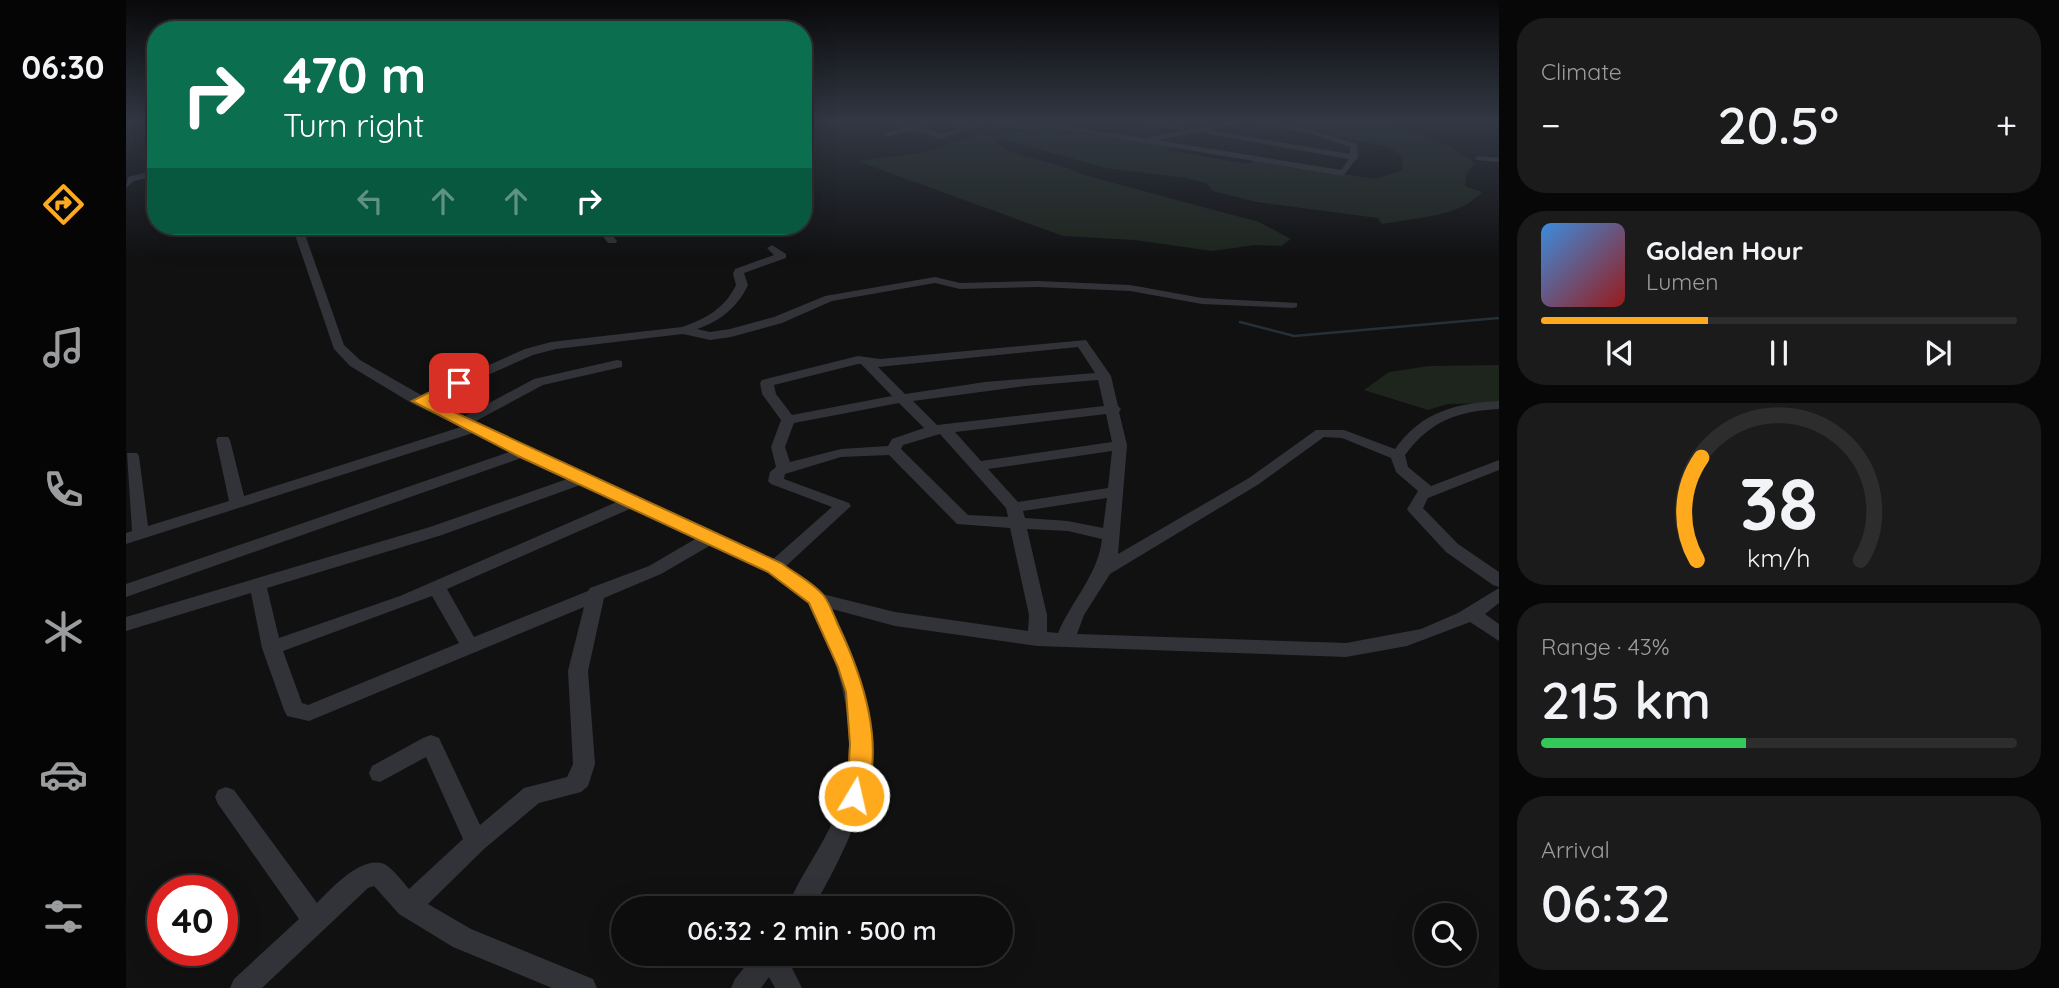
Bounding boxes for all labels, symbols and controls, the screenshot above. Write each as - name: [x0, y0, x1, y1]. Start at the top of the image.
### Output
- text: 470 m: [283, 44, 426, 105]
- text: 06:30: [22, 47, 104, 87]
- icon: right: [168, 49, 259, 140]
- text: Climate: [1541, 57, 1622, 86]
- text: 20.5°: [1717, 92, 1839, 157]
- text: −: [1541, 101, 1561, 149]
- text: +: [1996, 101, 2017, 149]
- text: Turn right: [283, 105, 424, 145]
- icon: directions: [39, 180, 88, 229]
- icon: left: [351, 182, 389, 220]
- icon: ahead: [424, 182, 462, 220]
- icon: ahead: [497, 182, 535, 220]
- icon: right: [570, 182, 608, 220]
- text: Golden Hour: [1646, 234, 1803, 267]
- text: Lumen: [1646, 267, 1719, 296]
- icon: music: [39, 323, 88, 372]
- icon: previous: [1601, 334, 1639, 372]
- icon: pause: [1760, 334, 1798, 372]
- icon: next: [1919, 334, 1957, 372]
- pin: [429, 353, 489, 413]
- icon: arrive: [440, 364, 478, 402]
- text: 38: [1740, 457, 1819, 548]
- icon: phone: [39, 465, 88, 514]
- text: km/h: [1747, 542, 1811, 573]
- icon: climate: [39, 607, 88, 656]
- text: Range · 43%: [1541, 632, 1670, 661]
- text: 215 km: [1541, 667, 1711, 732]
- icon: car: [39, 750, 88, 799]
- position arrow: [817, 759, 891, 833]
- text: Arrival: [1541, 835, 1610, 864]
- text: 06:32: [1541, 870, 1671, 935]
- speed limit sign: 40: [147, 875, 238, 966]
- icon: filters: [39, 892, 88, 941]
- map controls: [1414, 903, 1477, 966]
- button: search: [1414, 903, 1477, 966]
- text: 06:32 · 2 min · 500 m: [687, 914, 937, 947]

